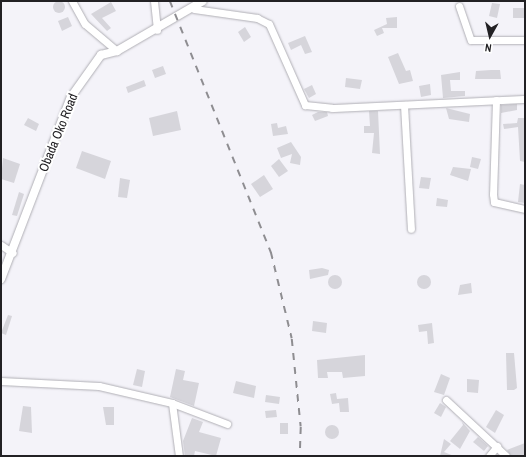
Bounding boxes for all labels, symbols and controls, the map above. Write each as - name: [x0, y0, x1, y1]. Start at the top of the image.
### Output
- north arrow: [470, 16, 510, 56]
- text: N: [484, 40, 493, 55]
- street label: Obada Oko Road: [36, 92, 82, 174]

